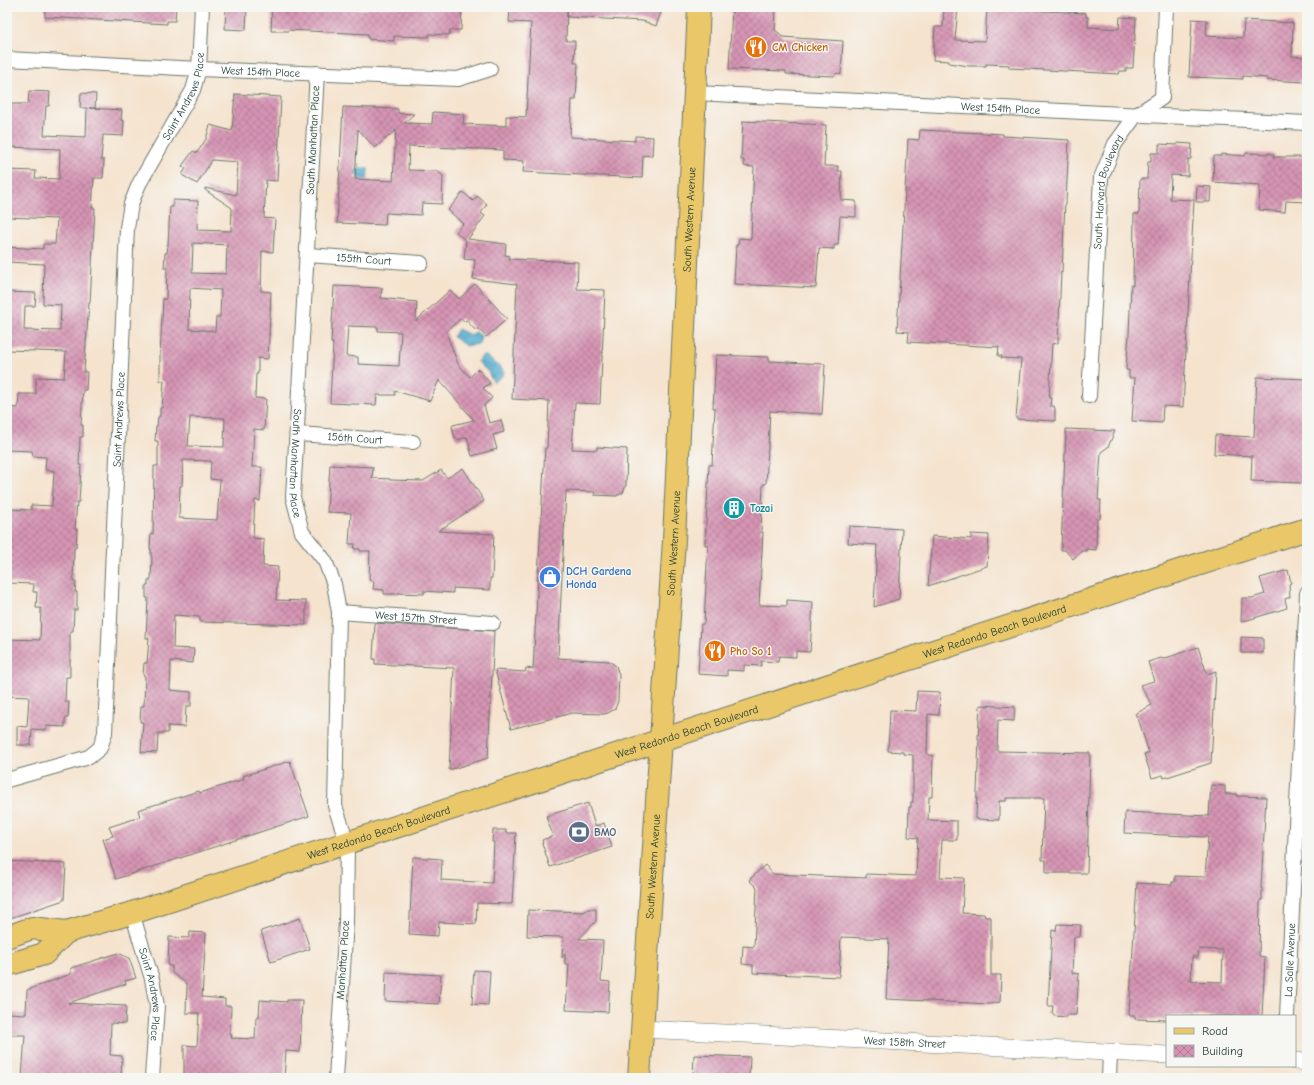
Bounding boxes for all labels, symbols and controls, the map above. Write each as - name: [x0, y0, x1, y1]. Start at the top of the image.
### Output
- restaurant icon: CM Chicken: [743, 34, 769, 60]
- place label: CM Chicken: [772, 41, 828, 54]
- street label: Saint Andrews Place: [159, 51, 206, 142]
- street label: West 154th Place: [221, 63, 301, 79]
- street label: South Manhattan Place: [304, 85, 322, 195]
- street label: West 154th Place: [961, 100, 1041, 116]
- street label: South Harvard Boulevard: [1091, 132, 1126, 250]
- street label: South Western Avenue: [680, 166, 698, 272]
- street label: 155th Court: [336, 251, 392, 267]
- street label: Saint Andrews Place: [110, 371, 127, 467]
- street label: South Manhattan Place: [286, 408, 305, 519]
- street label: 156th Court: [327, 430, 383, 446]
- street label: South Western Avenue: [664, 490, 683, 596]
- building icon: Tozai: [721, 495, 747, 521]
- place label: Tozai: [750, 502, 773, 515]
- shop icon: DCH Gardena Honda: [537, 564, 563, 590]
- place label: DCH Gardena Honda: [566, 565, 631, 591]
- street label: West Redondo Beach Boulevard: [921, 602, 1068, 661]
- street label: West 157th Street: [375, 608, 458, 627]
- restaurant icon: Pho So 1: [702, 638, 728, 664]
- place label: Pho So 1: [730, 645, 771, 658]
- street label: West Redondo Beach Boulevard: [613, 702, 760, 761]
- street label: West Redondo Beach Boulevard: [305, 803, 452, 862]
- street label: South Western Avenue: [643, 813, 663, 919]
- bank icon: BMO: [566, 819, 592, 845]
- place label: BMO: [594, 826, 616, 839]
- street label: Manhattan Place: [334, 920, 352, 1000]
- street label: La Salle Avenue: [1281, 922, 1298, 997]
- street label: Saint Andrews Place: [136, 946, 164, 1042]
- legend: [1166, 1015, 1296, 1067]
- text: Road: [1202, 1024, 1228, 1038]
- street label: West 158th Street: [863, 1033, 947, 1051]
- text: Building: [1202, 1044, 1243, 1058]

